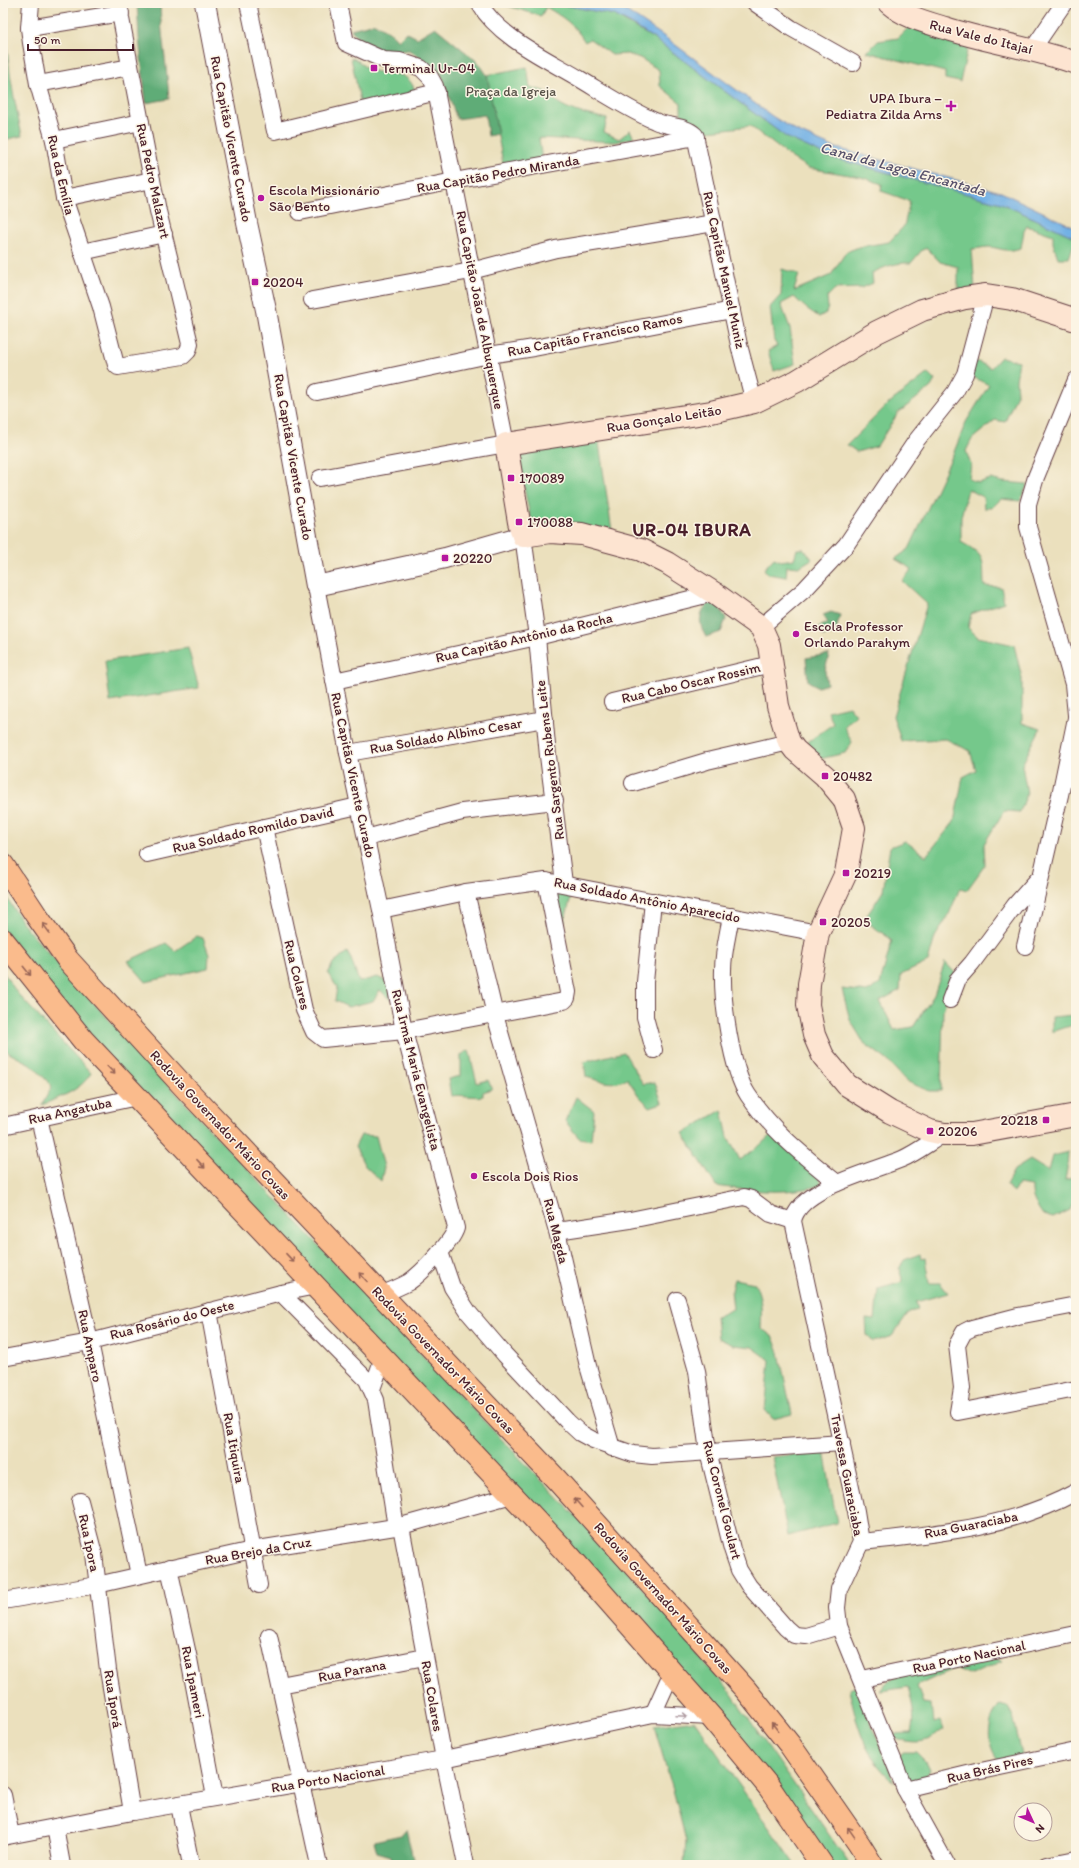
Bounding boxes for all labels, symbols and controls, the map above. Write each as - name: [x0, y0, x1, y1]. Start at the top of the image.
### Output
- street label: Rua Vale do Itajaí: [928, 16, 1035, 58]
- scale bar: [28, 26, 133, 52]
- text: 50 m: [34, 33, 60, 47]
- street label: Rua Capitão Vicente Curado: [207, 55, 255, 223]
- place label: Terminal Ur-04: [382, 60, 476, 77]
- marker: Terminal Ur-04: [369, 63, 379, 73]
- park label: Praça da Igreja: [466, 83, 556, 100]
- place label: UPA Ibura – Pediatra Zilda Arns: [826, 90, 942, 123]
- marker: UPA Ibura – Pediatra Zilda Arns: [945, 100, 957, 112]
- street label: Rua Pedro Malazart: [132, 122, 174, 240]
- street label: Rua da Emília: [44, 133, 78, 217]
- water label: Canal da Lagoa Encantada: [818, 138, 988, 200]
- street label: Rua Capitão Pedro Miranda: [415, 151, 581, 197]
- place label: Escola Missionário São Bento: [269, 182, 380, 215]
- street label: Rua Capitão Manuel Muniz: [699, 190, 749, 351]
- marker: Escola Missionário São Bento: [256, 193, 266, 203]
- street label: Rua Capitão João de Albuquerque: [452, 209, 508, 411]
- place label: 20204: [263, 274, 304, 291]
- marker: 20204: [250, 277, 260, 287]
- street label: Rua Capitão Francisco Ramos: [506, 310, 684, 360]
- street label: Rua Capitão Vicente Curado: [270, 372, 316, 542]
- street label: Rua Gonçalo Leitão: [605, 402, 723, 436]
- place label: 170089: [519, 470, 565, 487]
- marker: 170089: [506, 473, 516, 483]
- place label: 170088: [527, 514, 573, 531]
- marker: 170088: [514, 517, 524, 527]
- district label: UR-04 IBURA: [632, 519, 752, 541]
- place label: 20220: [453, 550, 492, 567]
- marker: 20220: [440, 553, 450, 563]
- street label: Rua Capitão Antônio da Rocha: [434, 609, 614, 667]
- place label: Escola Professor Orlando Parahym: [804, 618, 911, 651]
- marker: Escola Professor Orlando Parahym: [791, 629, 801, 639]
- street label: Rua Cabo Oscar Rossim: [620, 659, 762, 707]
- street label: Rua Sargento Rubens Leite: [532, 679, 568, 841]
- street label: Rua Capitão Vicente Curado: [327, 691, 379, 859]
- street label: Rua Soldado Albino Cesar: [369, 714, 524, 758]
- place label: 20482: [833, 768, 873, 785]
- marker: 20482: [820, 771, 830, 781]
- street label: Rua Soldado Romildo David: [171, 803, 336, 857]
- place label: 20219: [854, 865, 891, 882]
- marker: 20219: [841, 868, 851, 878]
- street label: Rua Soldado Antônio Aparecido: [552, 874, 742, 926]
- place label: 20205: [831, 914, 870, 931]
- marker: 20205: [818, 917, 828, 927]
- one-way arrow: [41, 923, 50, 934]
- street label: Rua Colares: [280, 938, 314, 1012]
- one-way arrow: [23, 965, 32, 976]
- street label: Rua Irmã Maria Evangelista: [388, 988, 444, 1153]
- street label: Rodovia Governador Mário Covas: [146, 1047, 294, 1203]
- one-way arrow: [106, 1065, 116, 1075]
- street label: Rua Angatuba: [27, 1094, 113, 1128]
- place label: 20218: [1000, 1112, 1038, 1129]
- marker: 20218: [1041, 1115, 1051, 1125]
- place label: 20206: [938, 1123, 977, 1140]
- marker: 20206: [925, 1126, 935, 1136]
- one-way arrow: [196, 1159, 206, 1169]
- place label: Escola Dois Rios: [482, 1168, 578, 1185]
- marker: Escola Dois Rios: [469, 1171, 479, 1181]
- street label: Rua Magda: [540, 1197, 572, 1266]
- one-way arrow: [285, 1253, 295, 1263]
- one-way arrow: [358, 1272, 368, 1282]
- street label: Rodovia Governador Mário Covas: [368, 1283, 518, 1437]
- street label: Rua Rosário do Oeste: [108, 1296, 236, 1344]
- street label: Rua Amparo: [74, 1308, 106, 1384]
- street label: Rua Itiquira: [219, 1411, 249, 1485]
- street label: Travessa Guaraciaba: [827, 1412, 867, 1538]
- street label: Rua Coronel Goulart: [699, 1439, 745, 1561]
- one-way arrow: [574, 1498, 583, 1508]
- street label: Rua Guaraciaba: [923, 1508, 1019, 1542]
- street label: Rua Ipora: [75, 1513, 104, 1574]
- street label: Rodovia Governador Mário Covas: [590, 1519, 736, 1677]
- street label: Rua Brejo da Cruz: [204, 1533, 313, 1569]
- street label: Rua Porto Nacional: [911, 1637, 1027, 1677]
- street label: Rua Ipameri: [178, 1644, 208, 1720]
- street label: Rua Parana: [317, 1656, 387, 1686]
- street label: Rua Colares: [417, 1659, 447, 1733]
- street label: Rua Iporá: [100, 1669, 126, 1730]
- one-way arrow: [675, 1712, 688, 1719]
- one-way arrow: [771, 1721, 780, 1732]
- street label: Rua Brás Pires: [945, 1751, 1035, 1787]
- street label: Rua Porto Nacional: [270, 1762, 386, 1796]
- north arrow: [1013, 1802, 1053, 1842]
- text: N: [1033, 1821, 1047, 1836]
- one-way arrow: [847, 1827, 855, 1838]

